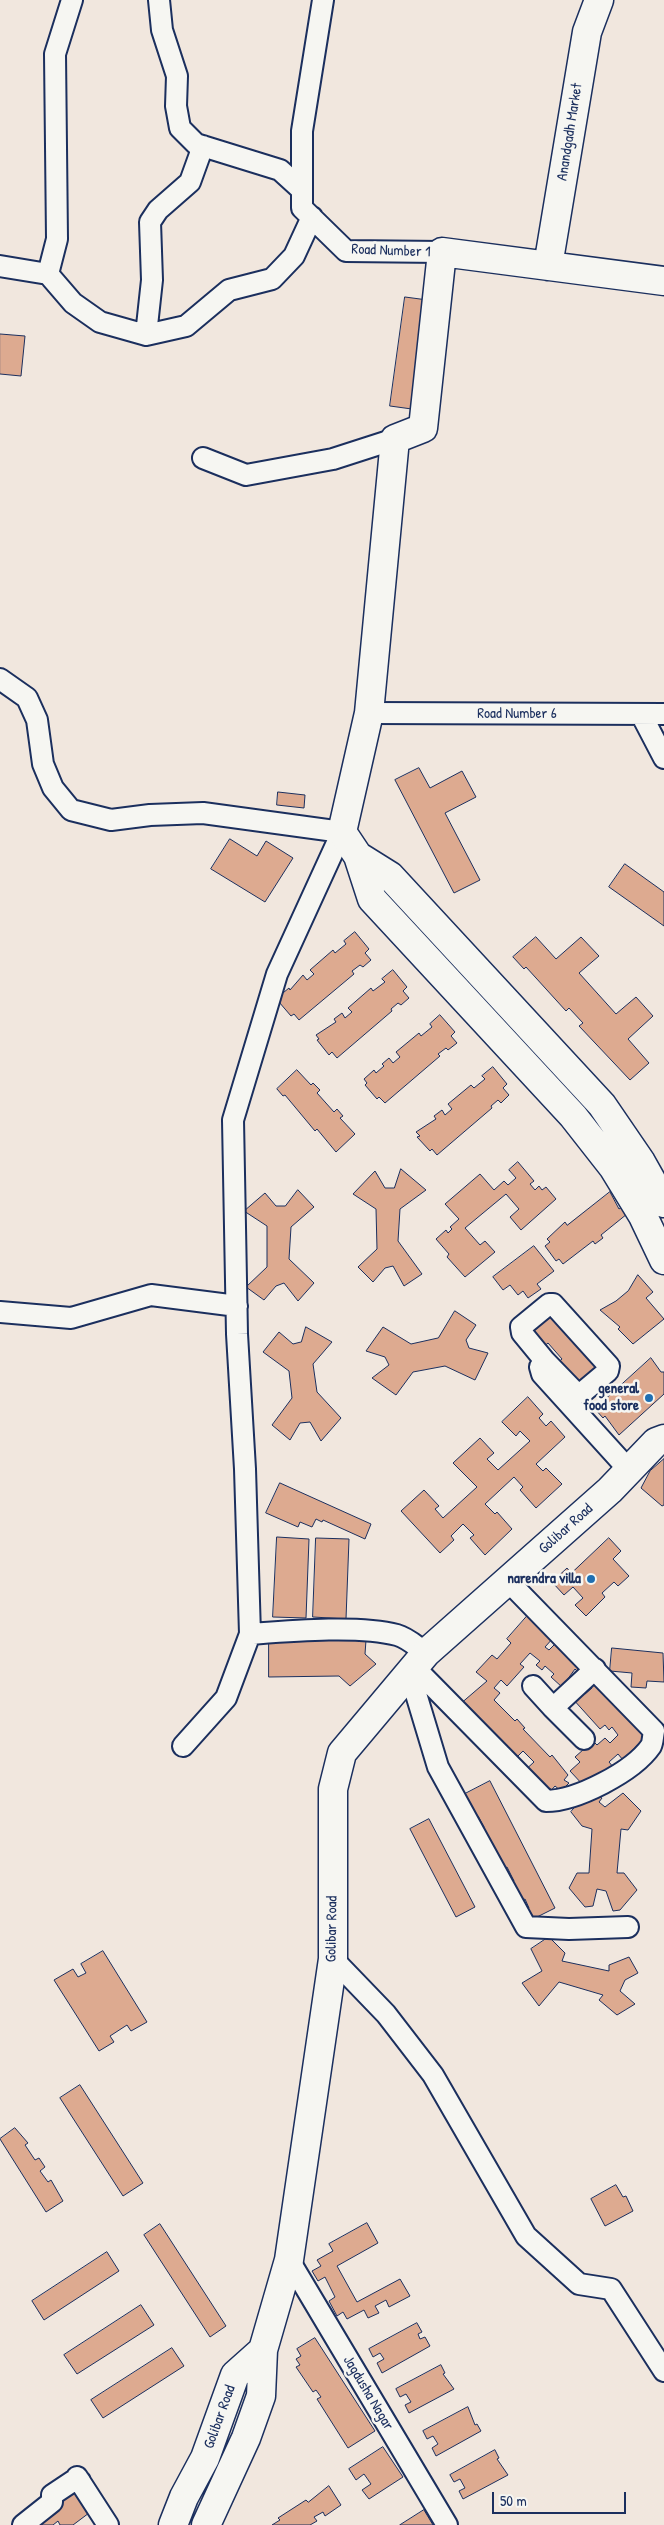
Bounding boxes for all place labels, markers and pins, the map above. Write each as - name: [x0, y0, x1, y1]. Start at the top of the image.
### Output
- place label: general food store: [584, 1380, 639, 1415]
- marker: general food store: [643, 1392, 655, 1404]
- place label: narendra villa: [507, 1570, 581, 1588]
- marker: narendra villa: [585, 1573, 597, 1585]

